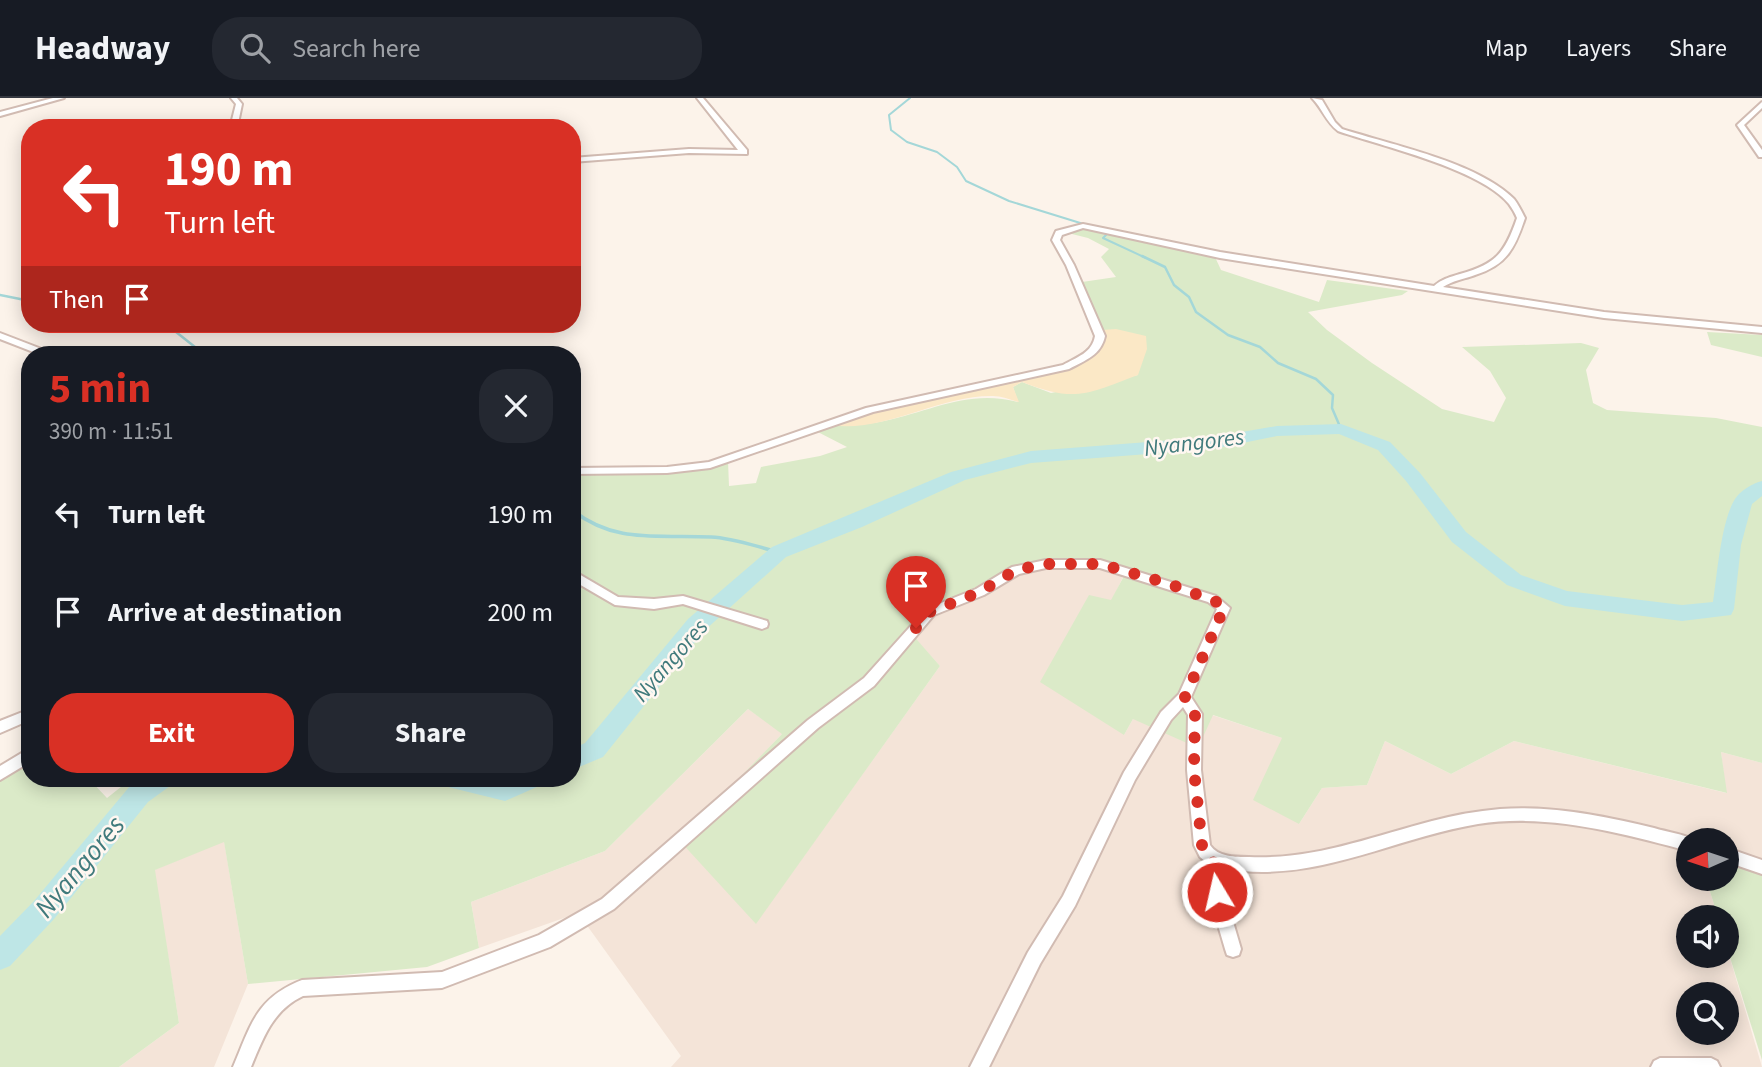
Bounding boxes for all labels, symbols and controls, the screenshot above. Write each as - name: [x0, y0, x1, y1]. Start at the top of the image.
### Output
- search box: [212, 17, 702, 80]
- text: Headway: [35, 25, 170, 72]
- icon: search: [236, 29, 274, 67]
- text: Search here: [292, 30, 420, 67]
- text: Map: [1485, 31, 1528, 66]
- text: Layers: [1566, 31, 1631, 66]
- text: Share: [1669, 31, 1727, 66]
- text: 190 m: [164, 135, 293, 205]
- icon: left: [49, 147, 140, 238]
- text: Turn left: [164, 200, 275, 246]
- icon: arrive: [118, 280, 156, 318]
- text: Then: [49, 281, 104, 318]
- text: 5 min: [49, 359, 151, 419]
- button: close: [479, 369, 553, 443]
- text: 390 m · 11:51: [49, 415, 173, 448]
- water label: Nyangores: [1142, 420, 1246, 465]
- icon: left: [49, 495, 87, 533]
- text: Turn left: [108, 496, 205, 533]
- text: 190 m: [487, 496, 553, 533]
- pin: [886, 556, 946, 628]
- icon: arrive: [897, 567, 935, 605]
- icon: arrive: [49, 593, 87, 631]
- text: Arrive at destination: [108, 594, 342, 631]
- text: 200 m: [487, 594, 553, 631]
- water label: Nyangores: [625, 611, 716, 709]
- button: Exit: [49, 693, 294, 773]
- button: Share: [308, 693, 553, 773]
- water label: Nyangores: [25, 807, 135, 927]
- north arrow: [1676, 828, 1740, 891]
- map controls: [1676, 828, 1739, 1045]
- position arrow: [1180, 855, 1254, 929]
- button: sound: [1676, 905, 1739, 968]
- button: search: [1676, 982, 1739, 1045]

